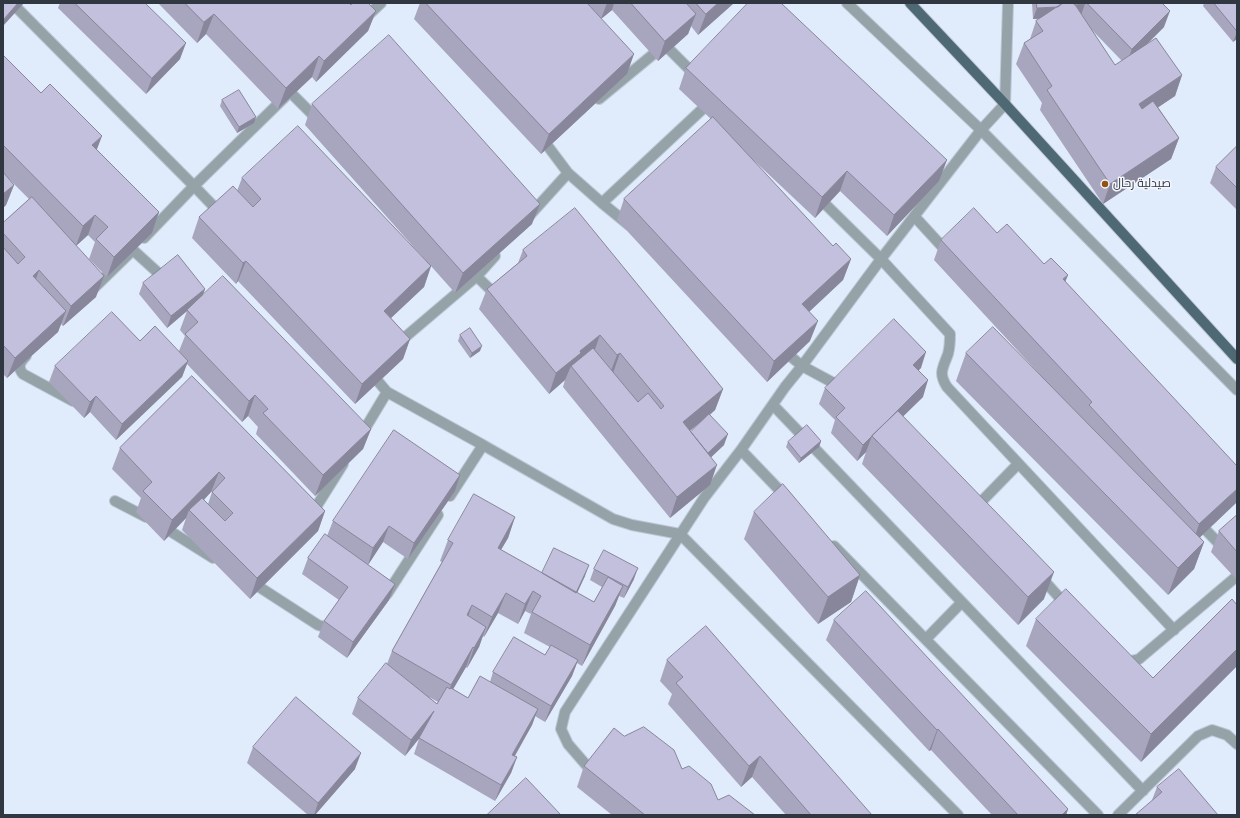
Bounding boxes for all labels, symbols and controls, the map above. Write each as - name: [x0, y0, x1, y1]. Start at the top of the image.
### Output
- place label: صيدلية رحال: [1113, 177, 1171, 191]
- marker: صيدلية رحال: [1100, 179, 1110, 189]

